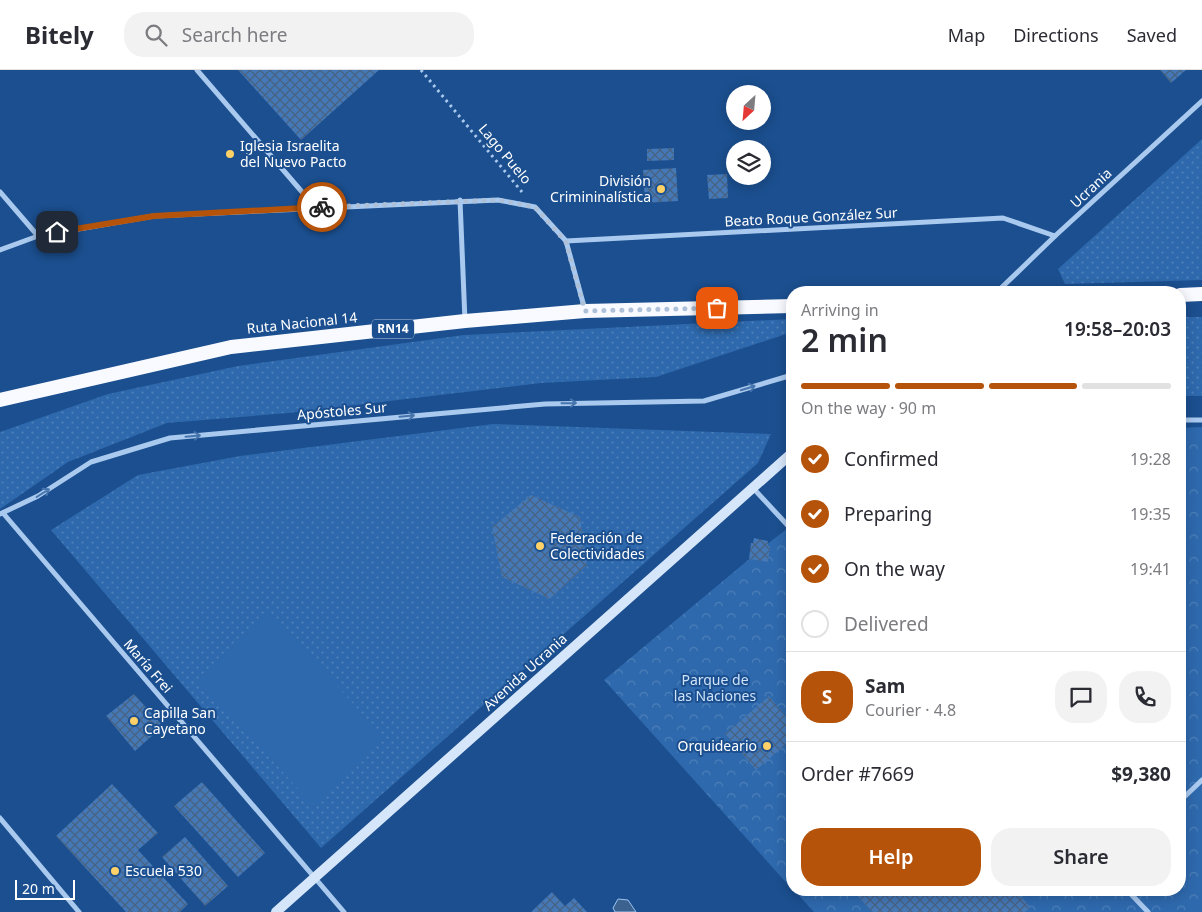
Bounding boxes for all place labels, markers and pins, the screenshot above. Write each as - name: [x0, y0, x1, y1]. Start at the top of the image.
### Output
- place label: Iglesia Israelita del Nuevo Pacto: [240, 136, 346, 171]
- marker: Iglesia Israelita del Nuevo Pacto: [224, 148, 236, 160]
- place label: División Crimininalística: [550, 171, 651, 206]
- marker: División Crimininalística: [655, 183, 667, 195]
- pin: [36, 211, 78, 253]
- pin: [696, 287, 738, 329]
- place label: Federación de Colectividades: [550, 528, 645, 563]
- marker: Federación de Colectividades: [534, 540, 546, 552]
- place label: Capilla San Cayetano: [144, 703, 216, 738]
- marker: Capilla San Cayetano: [128, 715, 140, 727]
- place label: Orquideario: [677, 736, 757, 755]
- marker: Orquideario: [761, 740, 773, 752]
- place label: Escuela 530: [125, 861, 202, 880]
- marker: Escuela 530: [109, 865, 121, 877]

